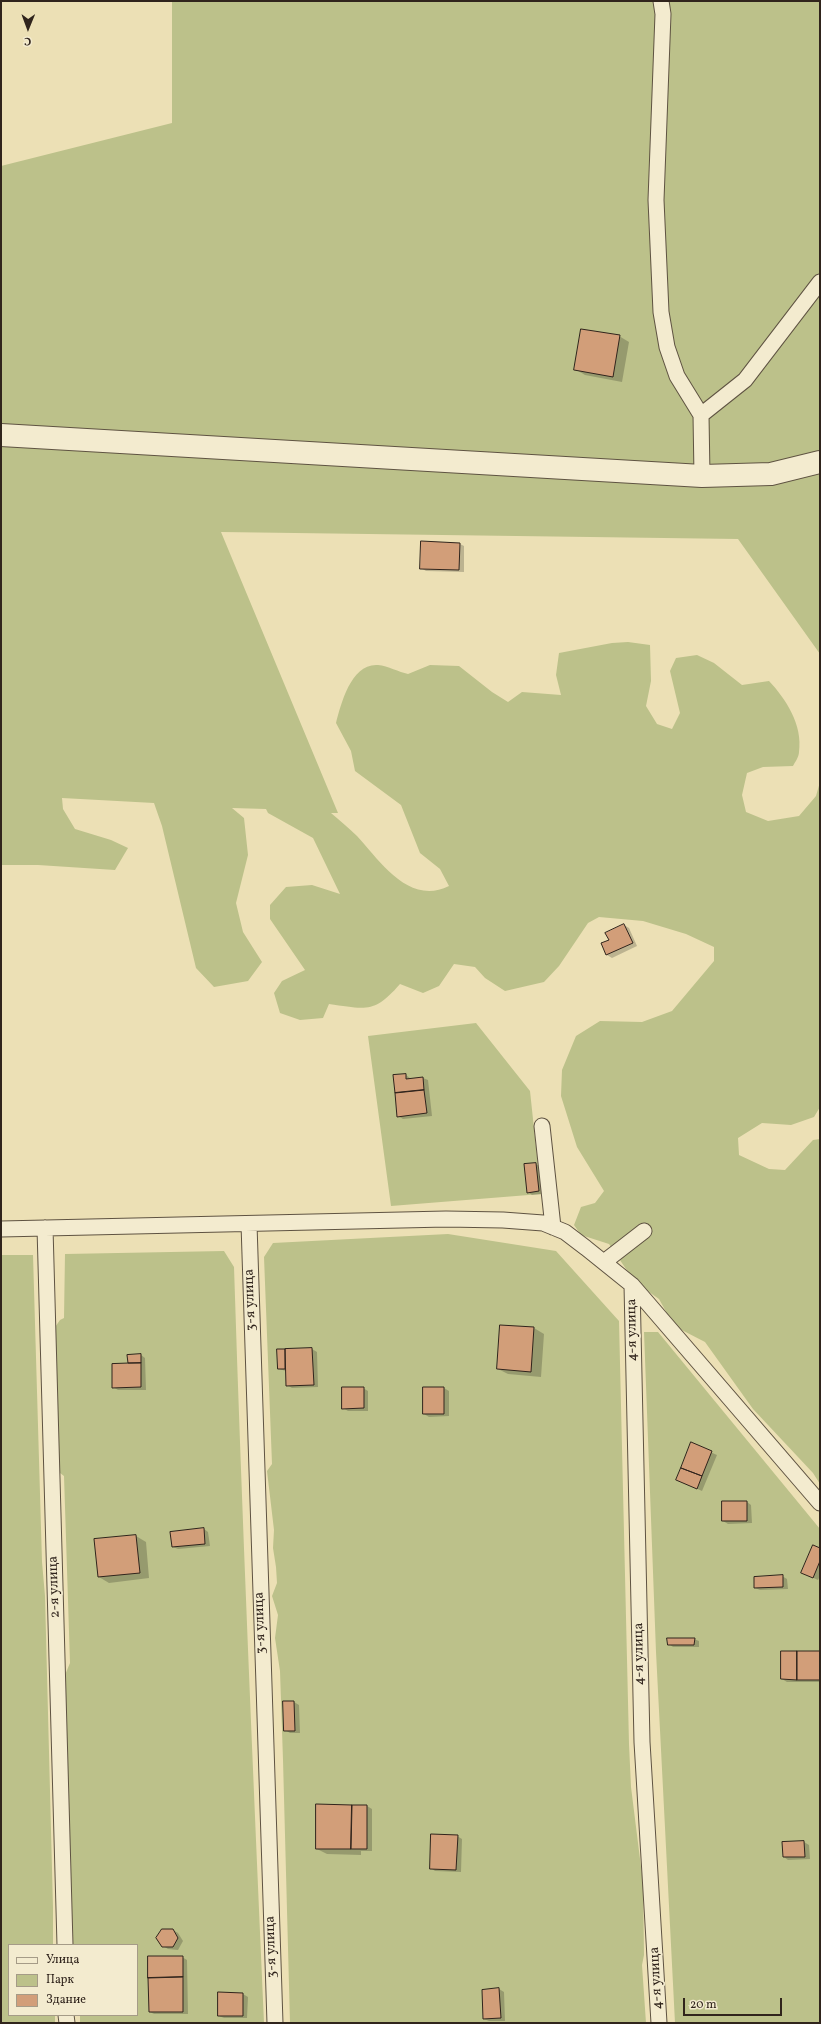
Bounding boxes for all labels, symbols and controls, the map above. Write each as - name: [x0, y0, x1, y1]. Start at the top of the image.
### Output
- north arrow: [8, 8, 48, 48]
- text: С: [24, 33, 31, 48]
- street label: 3-я улица: [242, 1269, 260, 1331]
- street label: 4-я улица: [624, 1298, 642, 1362]
- street label: 2-я улица: [46, 1555, 64, 1619]
- street label: 3-я улица: [252, 1592, 270, 1654]
- street label: 4-я улица: [631, 1622, 649, 1686]
- street label: 3-я улица: [263, 1916, 281, 1978]
- legend: [8, 1944, 138, 2016]
- street label: 4-я улица: [647, 1946, 667, 2010]
- text: Улица: [46, 1952, 79, 1968]
- text: Парк: [46, 1972, 74, 1988]
- scale bar: [685, 1990, 784, 2016]
- text: Здание: [46, 1992, 86, 2008]
- text: 20 m: [690, 1997, 717, 2013]

